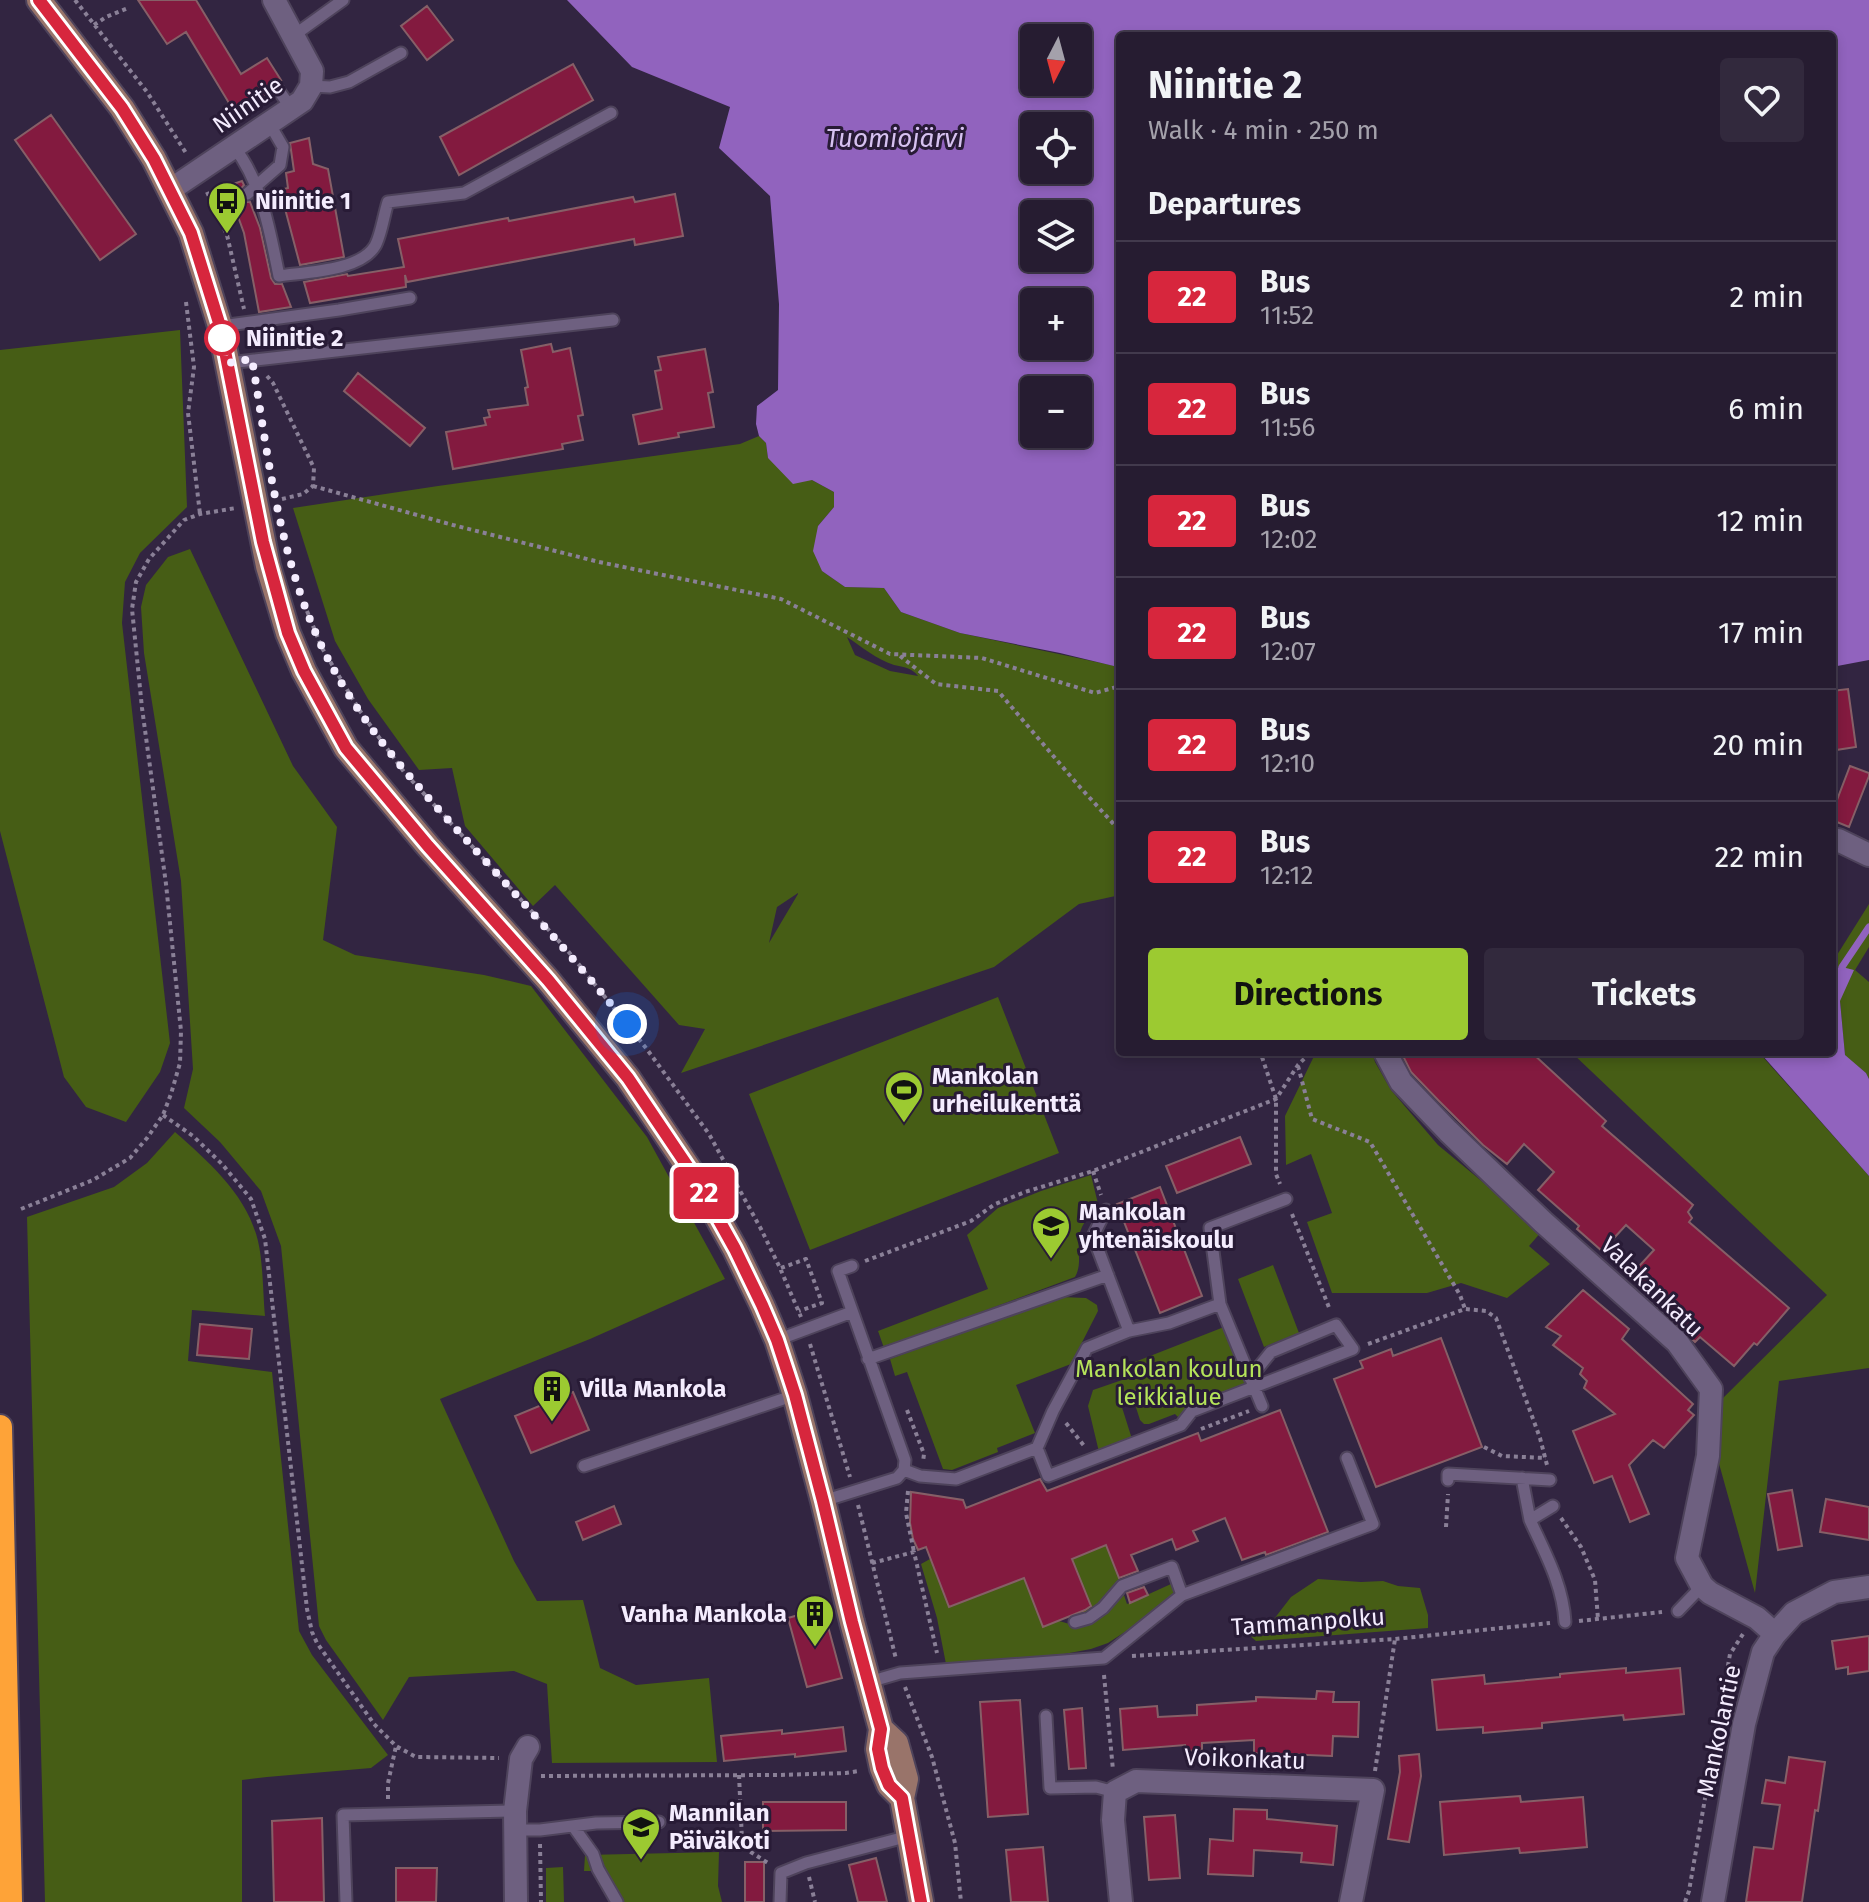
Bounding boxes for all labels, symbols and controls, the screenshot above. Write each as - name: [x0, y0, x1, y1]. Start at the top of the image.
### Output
- north arrow: [1020, 24, 1092, 96]
- map controls: [1020, 24, 1092, 448]
- button: heart: [1720, 58, 1804, 142]
- text: Niinitie 2: [1148, 62, 1302, 108]
- street label: Niinitie: [207, 71, 289, 139]
- button: locate: [1020, 112, 1092, 184]
- text: Walk · 4 min · 250 m: [1148, 115, 1379, 146]
- water label: Tuomiojärvi: [826, 123, 964, 154]
- bus stop icon: Niinitie 1: [206, 180, 248, 235]
- text: Departures: [1148, 186, 1301, 222]
- place label: Niinitie 1: [255, 187, 351, 215]
- button: layers: [1020, 200, 1092, 272]
- text: Bus: [1260, 264, 1310, 300]
- text: 2 min: [1729, 279, 1804, 315]
- text: 22: [1178, 280, 1206, 313]
- button: +: [1020, 288, 1092, 360]
- text: 11:52: [1260, 300, 1314, 331]
- marker: Niinitie 2: [205, 321, 239, 355]
- place label: Niinitie 2: [246, 324, 343, 352]
- button: −: [1020, 376, 1092, 448]
- text: Bus: [1260, 376, 1310, 412]
- text: 6 min: [1728, 391, 1804, 427]
- text: 22: [1178, 392, 1206, 425]
- text: 11:56: [1260, 412, 1315, 443]
- text: Bus: [1260, 488, 1310, 524]
- text: 12 min: [1716, 503, 1804, 539]
- text: 22: [1178, 504, 1206, 537]
- text: 12:02: [1260, 524, 1317, 555]
- text: Bus: [1260, 600, 1310, 636]
- text: 17 min: [1718, 615, 1804, 651]
- text: 22: [1178, 616, 1206, 649]
- text: 12:07: [1260, 636, 1316, 667]
- text: Bus: [1260, 712, 1310, 748]
- text: 20 min: [1713, 727, 1804, 763]
- text: 22: [1178, 728, 1206, 761]
- text: 12:10: [1260, 748, 1315, 779]
- text: Bus: [1260, 824, 1310, 860]
- text: 22 min: [1715, 839, 1804, 875]
- text: 22: [1178, 840, 1206, 873]
- text: 12:12: [1260, 860, 1313, 891]
- button: Directions: [1148, 948, 1468, 1040]
- button: Tickets: [1484, 948, 1804, 1040]
- your location: [607, 1004, 647, 1044]
- place label: Mankolan urheilukenttä: [932, 1062, 1082, 1118]
- sports icon: Mankolan urheilukenttä: [883, 1069, 925, 1124]
- line badge: 22: [668, 1167, 740, 1219]
- text: 22: [690, 1176, 718, 1209]
- place label: Mankolan yhtenäiskoulu: [1078, 1198, 1234, 1254]
- school or university icon: Mankolan yhtenäiskoulu: [1030, 1205, 1072, 1260]
- street label: Valakankatu: [1595, 1231, 1709, 1343]
- park label: Mankolan koulun leikkialue: [1075, 1355, 1263, 1411]
- building icon: Villa Mankola: [531, 1368, 573, 1423]
- place label: Villa Mankola: [579, 1375, 726, 1403]
- building icon: Vanha Mankola: [794, 1593, 836, 1648]
- place label: Vanha Mankola: [621, 1600, 787, 1628]
- street label: Tammanpolku: [1230, 1603, 1386, 1641]
- street label: Mankolantie: [1691, 1662, 1747, 1800]
- street label: Voikonkatu: [1184, 1743, 1306, 1775]
- place label: Mannilan Päiväkoti: [669, 1799, 770, 1855]
- school or university icon: Mannilan Päiväkoti: [620, 1806, 662, 1861]

